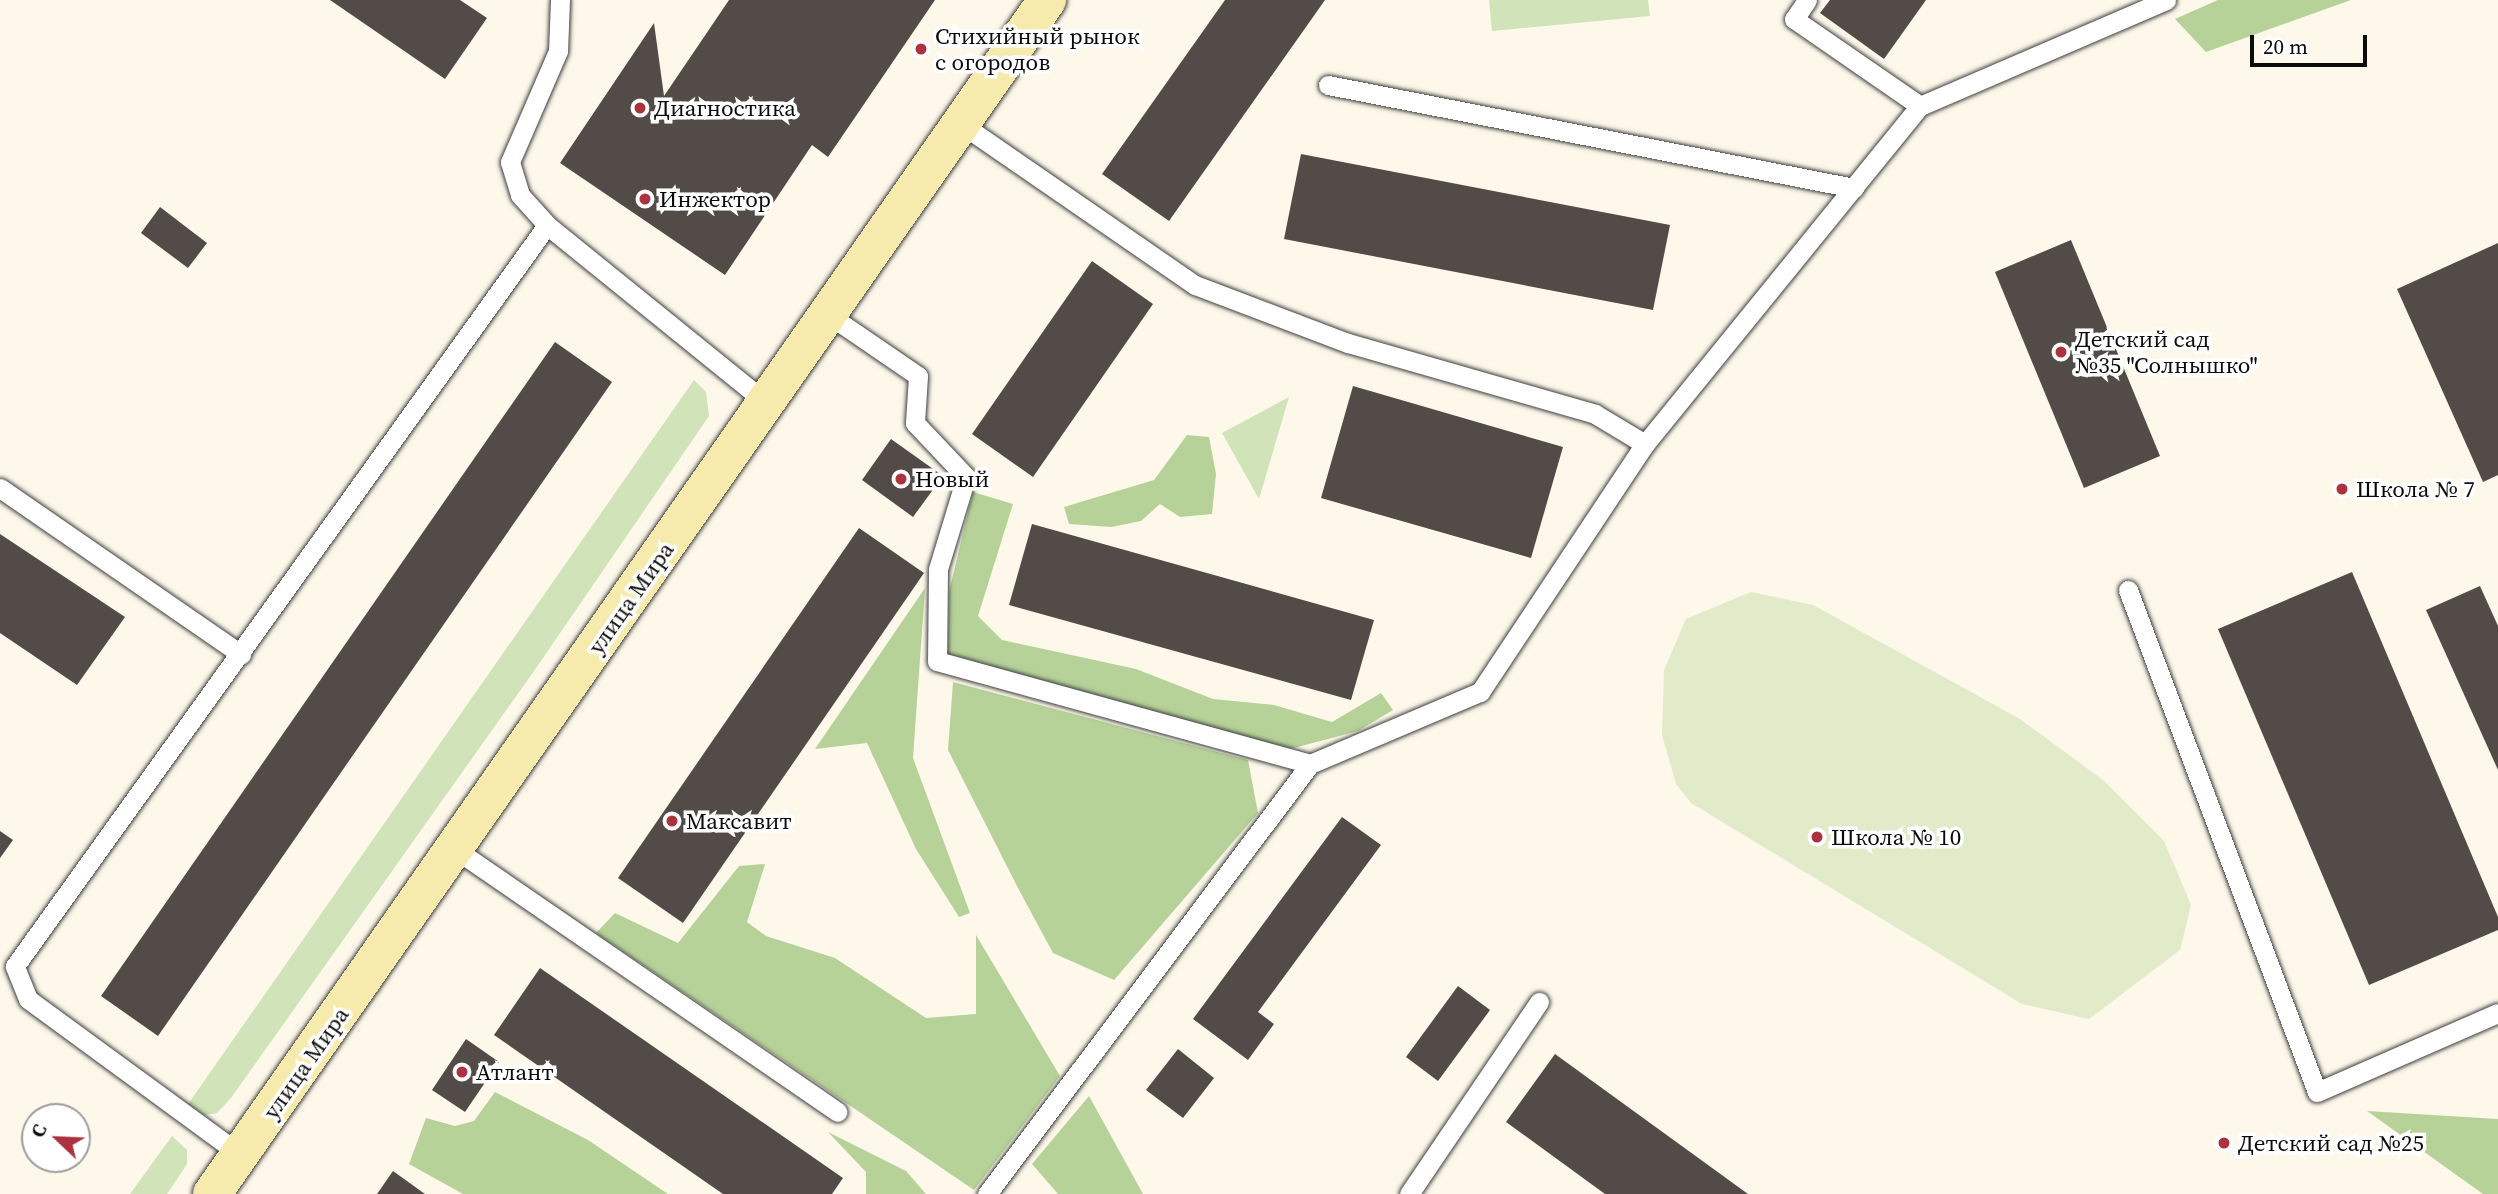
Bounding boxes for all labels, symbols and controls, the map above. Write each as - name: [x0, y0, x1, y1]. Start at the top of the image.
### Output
- scale bar: [2253, 21, 2370, 65]
- place label: Стихийный рынок с огородов: [935, 22, 1140, 76]
- text: 20 m: [2263, 32, 2308, 61]
- marker: Стихийный рынок с огородов: [913, 41, 929, 57]
- place label: Диагностика: [654, 94, 796, 122]
- marker: Диагностика: [632, 100, 648, 116]
- place label: Инжектор: [659, 185, 771, 213]
- marker: Инжектор: [637, 191, 653, 207]
- place label: Детский сад №35 "Солнышко": [2075, 325, 2258, 379]
- marker: Детский сад №35 "Солнышко": [2053, 344, 2069, 360]
- place label: Новый: [915, 465, 989, 493]
- marker: Новый: [893, 471, 909, 487]
- place label: Школа № 7: [2356, 475, 2475, 503]
- marker: Школа № 7: [2334, 481, 2350, 497]
- street label: улица Мира: [582, 537, 680, 659]
- place label: Максавит: [686, 807, 792, 835]
- marker: Максавит: [664, 813, 680, 829]
- place label: Школа № 10: [1831, 823, 1961, 851]
- marker: Школа № 10: [1809, 829, 1825, 845]
- street label: улица Мира: [257, 1002, 355, 1124]
- place label: Атлант: [476, 1058, 554, 1086]
- marker: Атлант: [454, 1064, 470, 1080]
- north arrow: [21, 1103, 91, 1173]
- text: С: [24, 1120, 53, 1141]
- place label: Детский сад №25: [2238, 1129, 2424, 1157]
- marker: Детский сад №25: [2216, 1135, 2232, 1151]

